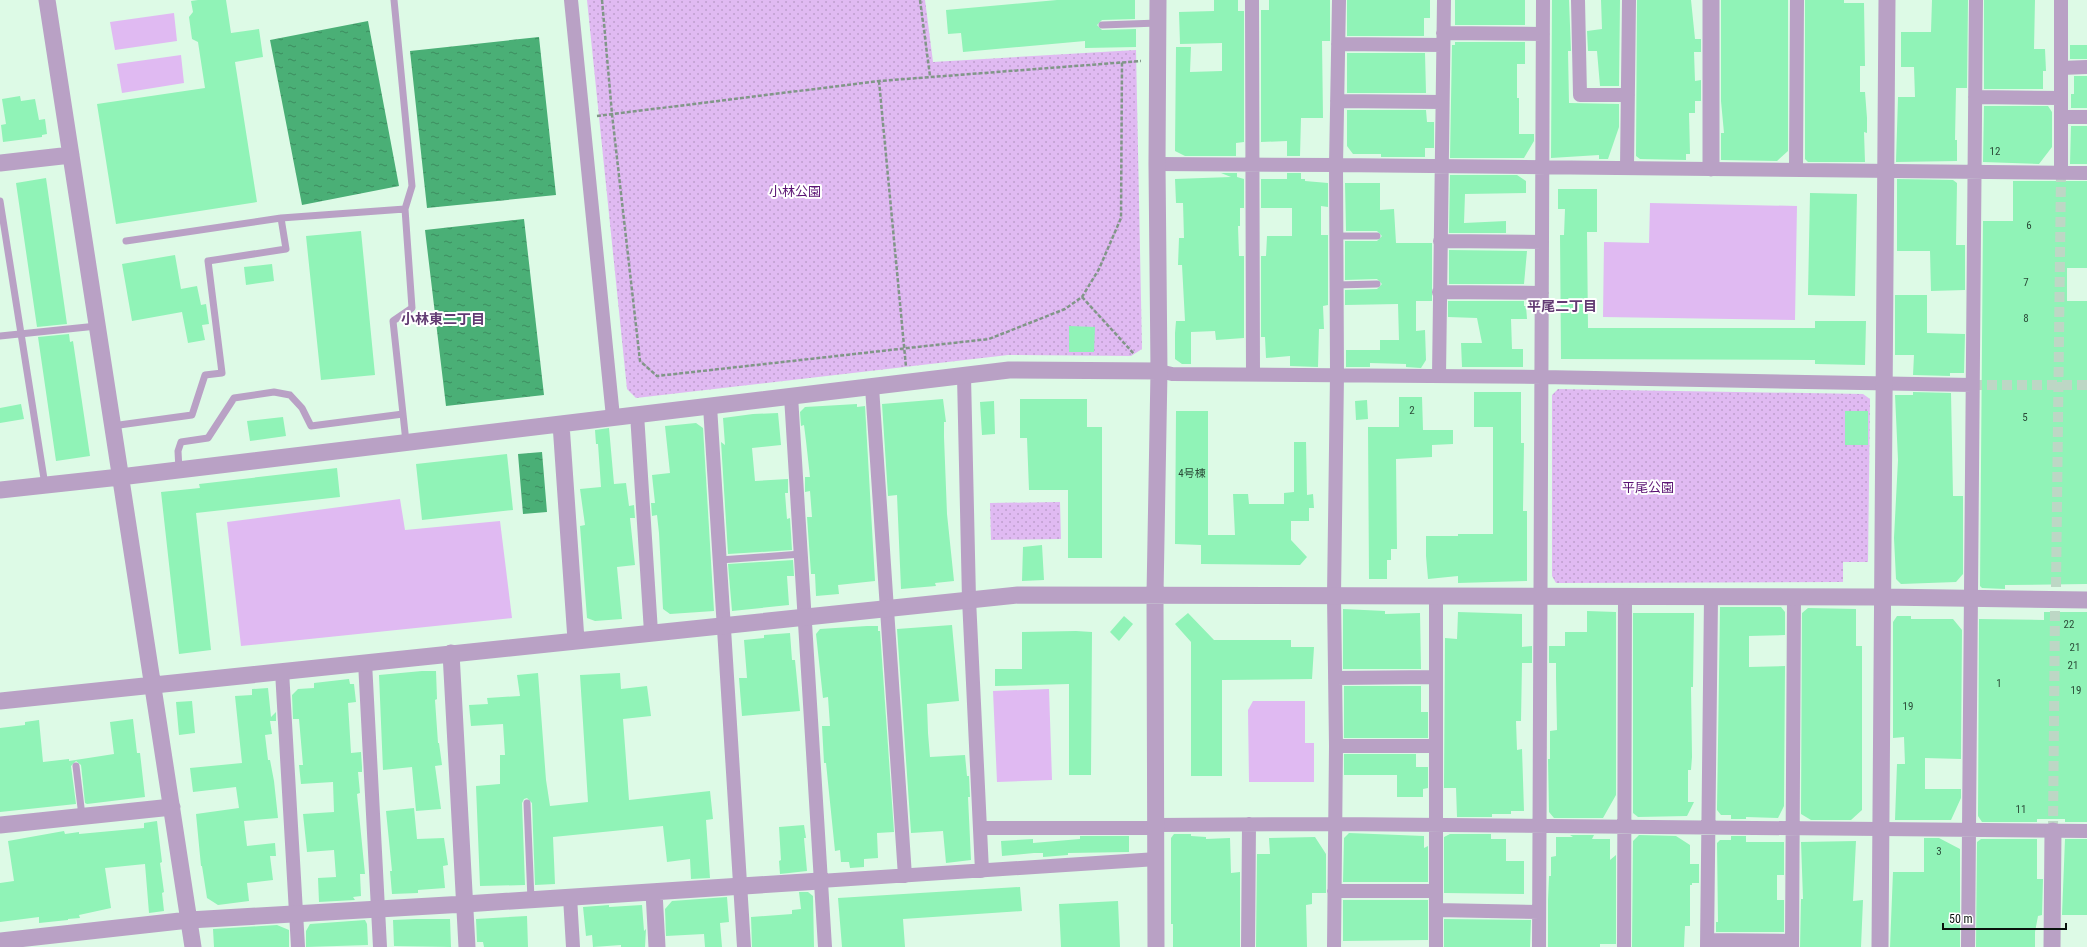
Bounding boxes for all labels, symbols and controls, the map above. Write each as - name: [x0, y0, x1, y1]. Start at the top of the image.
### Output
- house number: 12: [1990, 145, 2000, 158]
- park label: 小林公園: [769, 184, 821, 199]
- house number: 6: [2026, 219, 2032, 232]
- house number: 7: [2023, 276, 2029, 289]
- district label: 平尾二丁目: [1527, 298, 1597, 314]
- district label: 小林東二丁目: [401, 311, 485, 327]
- house number: 8: [2023, 312, 2029, 325]
- house number: 2: [1409, 404, 1415, 417]
- house number: 5: [2022, 411, 2028, 424]
- house number: 4号棟: [1178, 467, 1206, 480]
- park label: 平尾公園: [1622, 480, 1674, 495]
- house number: 22: [2064, 618, 2074, 631]
- house number: 21: [2070, 641, 2080, 654]
- house number: 21: [2068, 659, 2078, 672]
- house number: 1: [1996, 677, 2002, 690]
- house number: 19: [2071, 684, 2081, 697]
- house number: 19: [1903, 700, 1913, 713]
- house number: 11: [2016, 803, 2026, 816]
- house number: 3: [1936, 845, 1942, 858]
- scale bar: [1943, 905, 2066, 931]
- text: 50 m: [1949, 912, 1973, 926]

